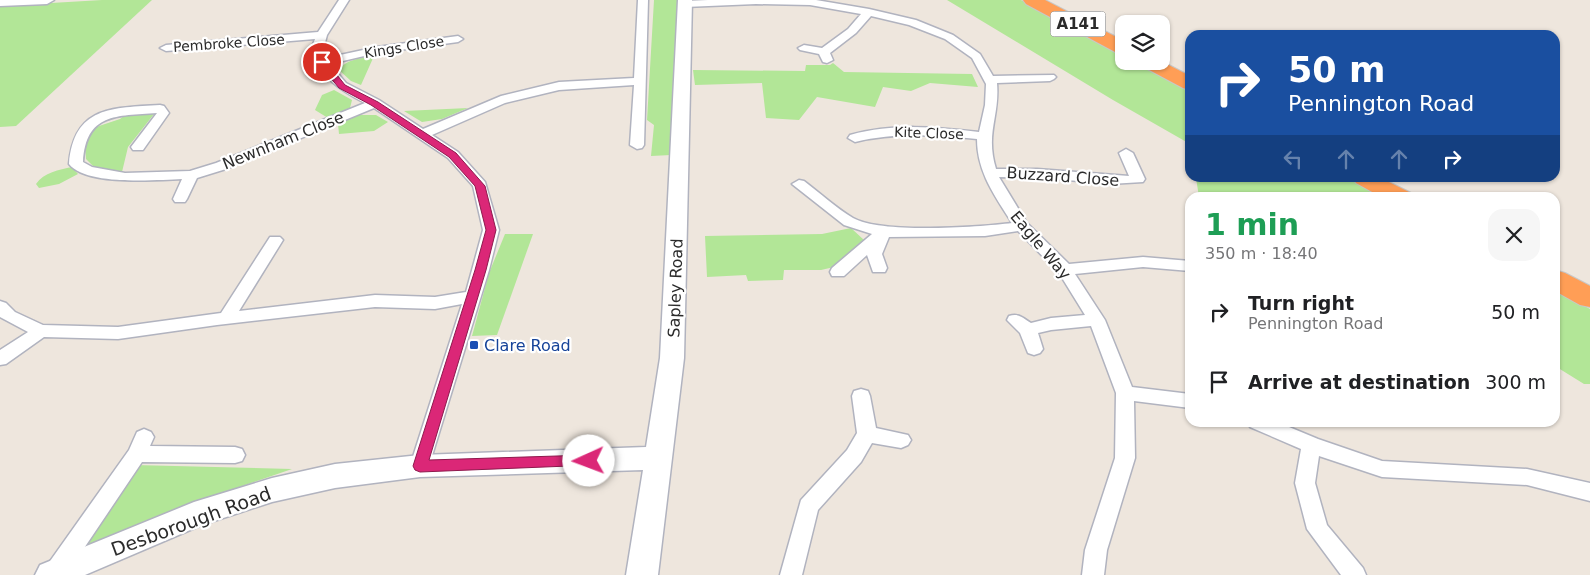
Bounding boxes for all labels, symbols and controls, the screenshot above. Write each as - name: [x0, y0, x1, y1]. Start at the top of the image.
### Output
- road number: A141: [1050, 12, 1106, 36]
- map controls: [1115, 15, 1170, 70]
- button: layers: [1115, 15, 1170, 70]
- street label: Pembroke Close: [173, 31, 285, 55]
- street label: Kings Close: [363, 33, 445, 61]
- pin: [301, 41, 343, 83]
- icon: arrive: [308, 48, 336, 76]
- icon: right: [1205, 50, 1270, 115]
- text: 50 m: [1288, 50, 1385, 90]
- text: Pennington Road: [1288, 91, 1474, 116]
- street label: Newnham Close: [220, 107, 347, 173]
- street label: Kite Close: [894, 124, 964, 142]
- icon: left: [1279, 145, 1307, 173]
- icon: ahead: [1332, 145, 1360, 173]
- icon: ahead: [1385, 145, 1413, 173]
- icon: right: [1438, 145, 1466, 173]
- street label: Buzzard Close: [1006, 163, 1120, 190]
- street label: Eagle Way: [1006, 207, 1075, 283]
- text: 1 min: [1205, 207, 1299, 242]
- button: close: [1488, 209, 1540, 261]
- street label: Sapley Road: [664, 238, 687, 338]
- text: 350 m · 18:40: [1205, 244, 1318, 263]
- text: Turn right: [1248, 292, 1354, 314]
- icon: right: [1205, 298, 1233, 326]
- text: 50 m: [1491, 301, 1540, 323]
- text: Pennington Road: [1248, 314, 1383, 333]
- place label: Clare Road: [484, 336, 571, 355]
- marker: Clare Road: [468, 339, 480, 351]
- icon: arrive: [1205, 368, 1233, 396]
- text: Arrive at destination: [1248, 371, 1470, 393]
- text: 300 m: [1485, 371, 1546, 393]
- position arrow: [562, 434, 614, 486]
- street label: Desborough Road: [108, 482, 274, 560]

